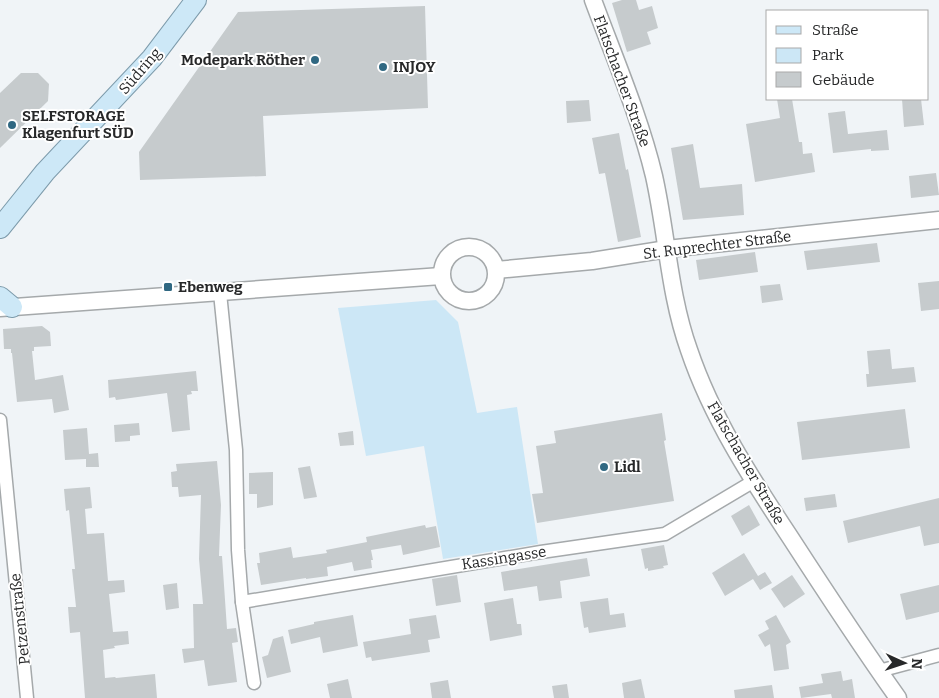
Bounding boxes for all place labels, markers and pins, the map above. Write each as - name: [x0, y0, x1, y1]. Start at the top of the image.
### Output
- place label: Modepark Röther: [181, 51, 305, 69]
- marker: Modepark Röther: [309, 54, 321, 66]
- place label: INJOY: [393, 58, 436, 76]
- marker: INJOY: [377, 61, 389, 73]
- place label: SELFSTORAGE Klagenfurt SÜD: [22, 107, 134, 142]
- marker: SELFSTORAGE Klagenfurt SÜD: [6, 119, 18, 131]
- place label: Ebenweg: [178, 278, 243, 296]
- marker: Ebenweg: [162, 281, 174, 293]
- place label: Lidl: [614, 458, 641, 476]
- marker: Lidl: [598, 461, 610, 473]

